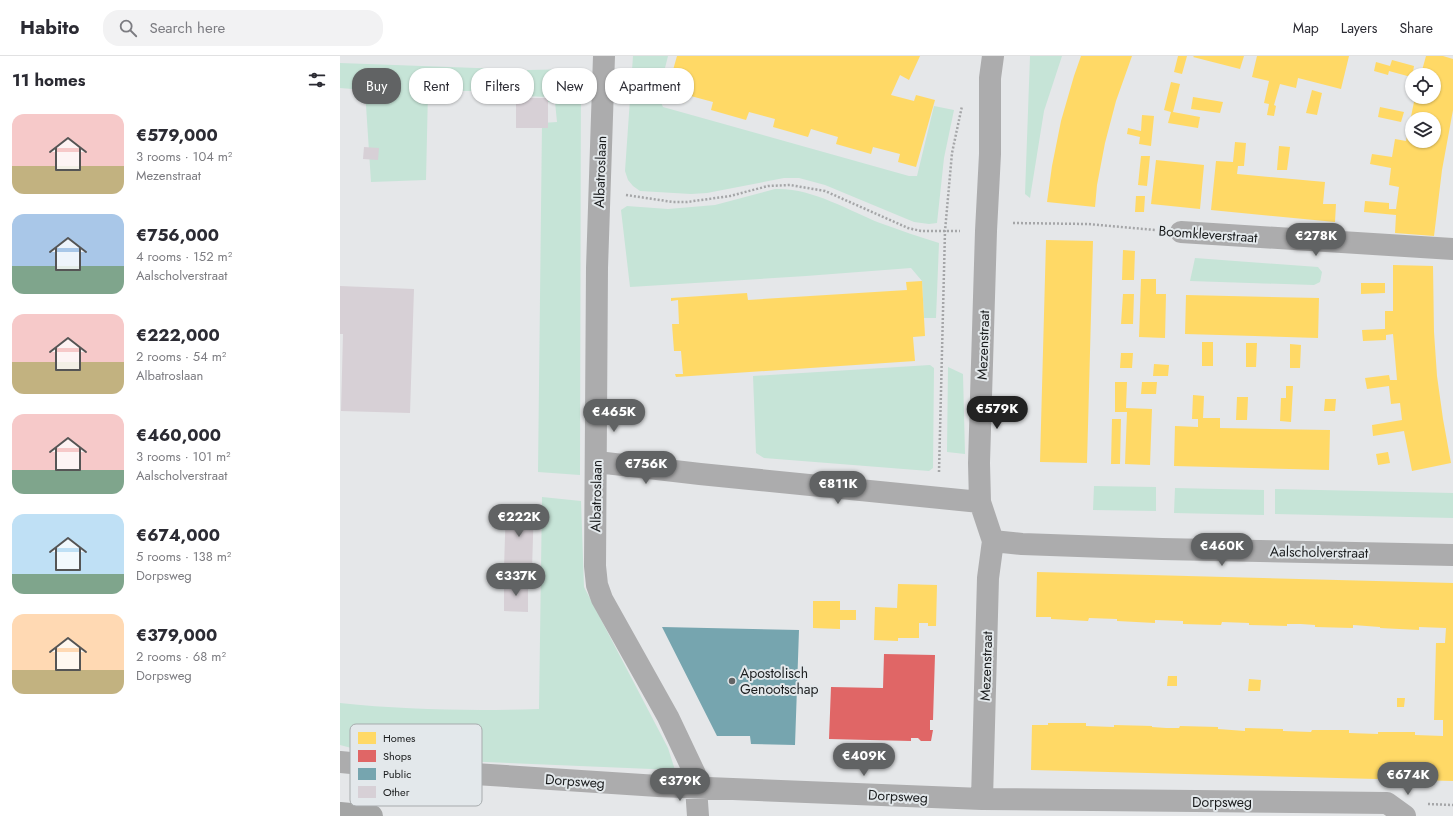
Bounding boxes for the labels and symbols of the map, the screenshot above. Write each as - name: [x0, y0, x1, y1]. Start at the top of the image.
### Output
- street label: Albatroslaan: [589, 135, 611, 209]
- street label: Boomkleverstraat: [1158, 221, 1259, 247]
- pin: €278K: [1288, 223, 1344, 257]
- street label: Mezenstraat: [972, 309, 994, 380]
- pin: €579K: [969, 396, 1025, 430]
- pin: €465K: [586, 399, 642, 433]
- pin: €756K: [618, 451, 674, 485]
- street label: Albatroslaan: [585, 460, 607, 532]
- pin: €811K: [810, 471, 866, 505]
- pin: €222K: [491, 504, 547, 538]
- pin: €460K: [1194, 533, 1250, 567]
- street label: Aalscholverstraat: [1270, 541, 1369, 563]
- pin: €337K: [488, 563, 544, 597]
- street label: Mezenstraat: [975, 630, 997, 701]
- place label: Apostolisch Genootschap: [740, 663, 818, 699]
- marker: Apostolisch Genootschap: [727, 676, 737, 686]
- legend: [350, 724, 482, 806]
- text: Homes: [383, 730, 416, 746]
- pin: €409K: [836, 743, 892, 777]
- text: Shops: [383, 748, 412, 764]
- pin: €674K: [1380, 762, 1436, 796]
- text: Public: [383, 766, 412, 782]
- pin: €379K: [652, 768, 708, 802]
- street label: Dorpsweg: [544, 769, 606, 793]
- text: Other: [383, 784, 410, 800]
- street label: Dorpsweg: [868, 784, 928, 808]
- street label: Dorpsweg: [1192, 792, 1252, 812]

